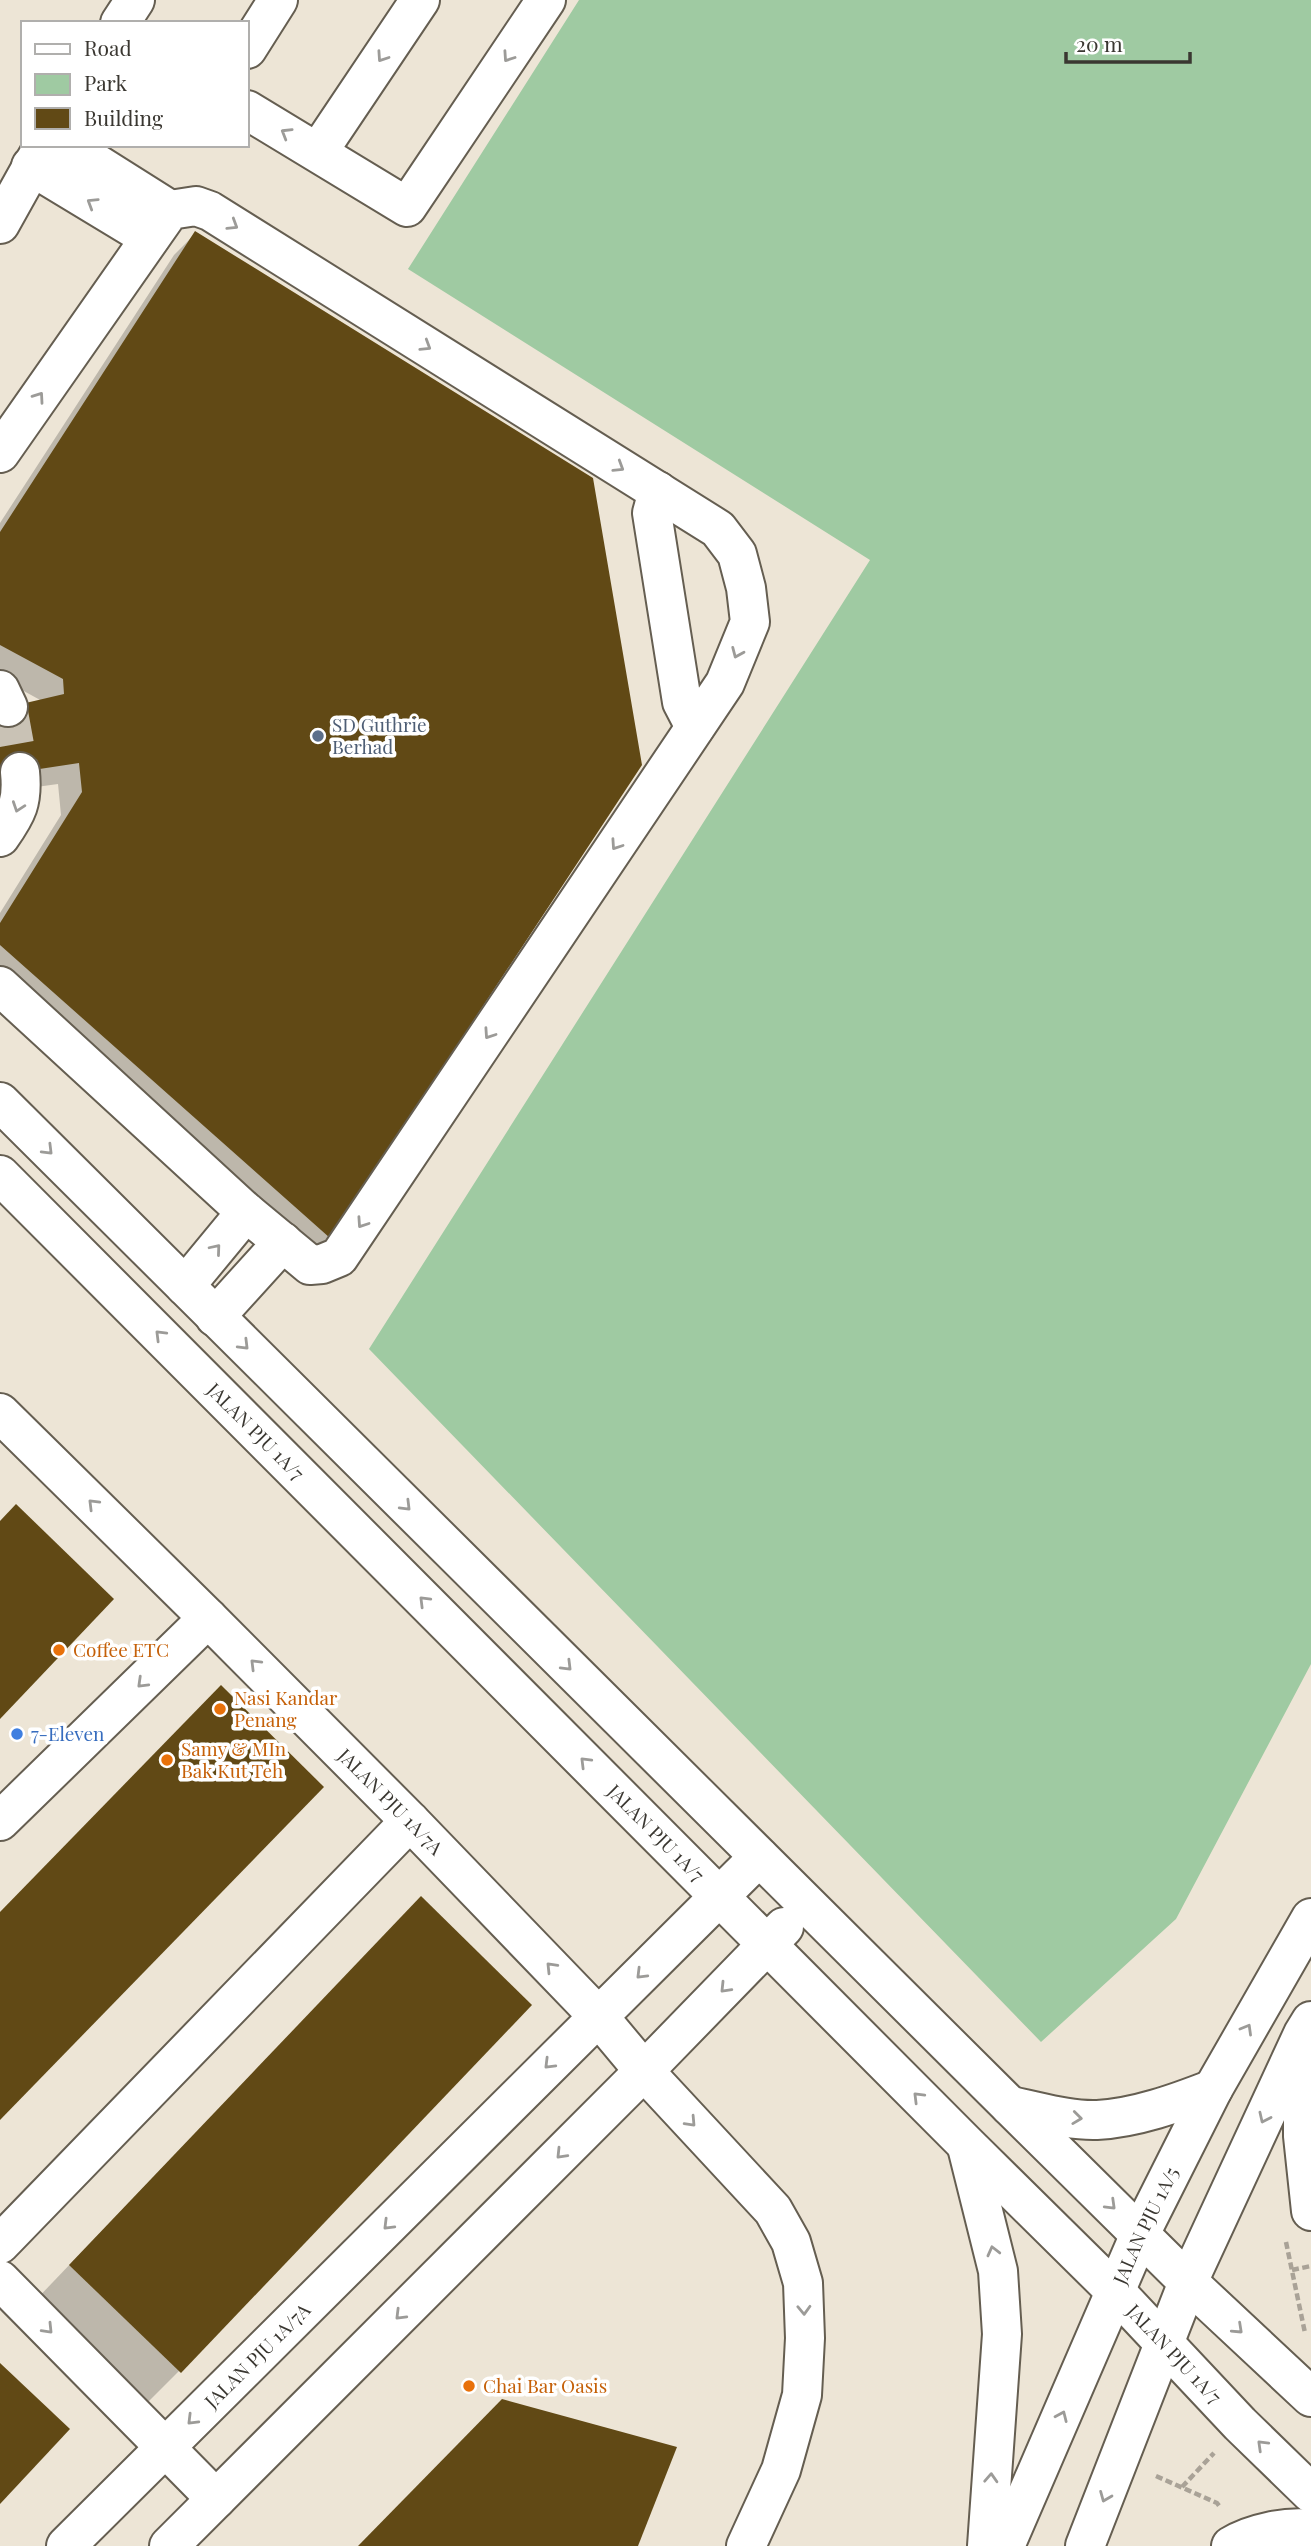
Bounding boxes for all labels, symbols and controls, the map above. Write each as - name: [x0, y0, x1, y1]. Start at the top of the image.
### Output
- legend: [21, 21, 248, 147]
- scale bar: [1066, 21, 1190, 65]
- text: 20 m: [1076, 29, 1123, 57]
- text: Road: [84, 33, 132, 61]
- one-way arrow: [378, 49, 390, 62]
- one-way arrow: [503, 49, 516, 62]
- text: Park: [84, 68, 128, 96]
- text: Building: [84, 103, 163, 131]
- one-way arrow: [280, 128, 293, 141]
- one-way arrow: [86, 198, 99, 211]
- one-way arrow: [225, 217, 238, 230]
- one-way arrow: [418, 337, 431, 350]
- one-way arrow: [31, 392, 43, 405]
- one-way arrow: [611, 458, 624, 471]
- one-way arrow: [732, 647, 746, 659]
- place label: SD Guthrie Berhad: [332, 711, 427, 759]
- marker: SD Guthrie Berhad: [310, 728, 326, 744]
- one-way arrow: [12, 800, 26, 812]
- one-way arrow: [612, 837, 624, 850]
- one-way arrow: [485, 1026, 497, 1039]
- one-way arrow: [40, 1142, 53, 1155]
- one-way arrow: [358, 1215, 370, 1228]
- one-way arrow: [207, 1245, 220, 1257]
- one-way arrow: [155, 1331, 168, 1344]
- one-way arrow: [236, 1337, 249, 1350]
- street label: JALAN PJU 1A/7: [201, 1376, 311, 1485]
- one-way arrow: [397, 1497, 410, 1510]
- one-way arrow: [88, 1500, 101, 1513]
- one-way arrow: [420, 1596, 433, 1609]
- place label: Coffee ETC: [73, 1636, 169, 1662]
- marker: Coffee ETC: [51, 1642, 67, 1658]
- one-way arrow: [559, 1658, 571, 1670]
- one-way arrow: [250, 1660, 263, 1673]
- one-way arrow: [137, 1674, 150, 1687]
- place label: Nasi Kandar Penang: [234, 1684, 338, 1732]
- marker: Nasi Kandar Penang: [212, 1701, 228, 1717]
- place label: 7-Eleven: [31, 1720, 105, 1746]
- marker: 7-Eleven: [9, 1726, 25, 1742]
- place label: Samy & MIn Bak Kut Teh: [181, 1735, 287, 1783]
- street label: JALAN PJU 1A/7A: [332, 1742, 450, 1860]
- marker: Samy & MIn Bak Kut Teh: [159, 1752, 175, 1768]
- one-way arrow: [580, 1757, 593, 1770]
- street label: JALAN PJU 1A/7: [602, 1777, 711, 1887]
- one-way arrow: [546, 1963, 559, 1976]
- one-way arrow: [636, 1965, 649, 1978]
- one-way arrow: [721, 1980, 734, 1993]
- one-way arrow: [1239, 2024, 1252, 2037]
- one-way arrow: [545, 2056, 557, 2068]
- one-way arrow: [914, 2092, 927, 2105]
- one-way arrow: [1071, 2110, 1083, 2125]
- one-way arrow: [1258, 2111, 1272, 2123]
- one-way arrow: [682, 2114, 695, 2127]
- one-way arrow: [556, 2146, 569, 2159]
- street label: JALAN PJU 1A/5: [1105, 2162, 1184, 2289]
- one-way arrow: [1102, 2197, 1115, 2210]
- one-way arrow: [384, 2217, 396, 2229]
- one-way arrow: [987, 2246, 1001, 2258]
- street label: JALAN PJU 1A/7A: [197, 2296, 316, 2414]
- street label: JALAN PJU 1A/7: [1121, 2297, 1228, 2409]
- one-way arrow: [797, 2305, 812, 2316]
- one-way arrow: [396, 2307, 409, 2320]
- one-way arrow: [1230, 2320, 1243, 2333]
- one-way arrow: [39, 2321, 52, 2334]
- place label: Chai Bar Oasis: [483, 2372, 607, 2398]
- marker: Chai Bar Oasis: [461, 2378, 477, 2394]
- one-way arrow: [1054, 2411, 1068, 2423]
- one-way arrow: [188, 2412, 200, 2424]
- one-way arrow: [1257, 2441, 1270, 2454]
- one-way arrow: [983, 2472, 998, 2483]
- one-way arrow: [1099, 2491, 1113, 2503]

